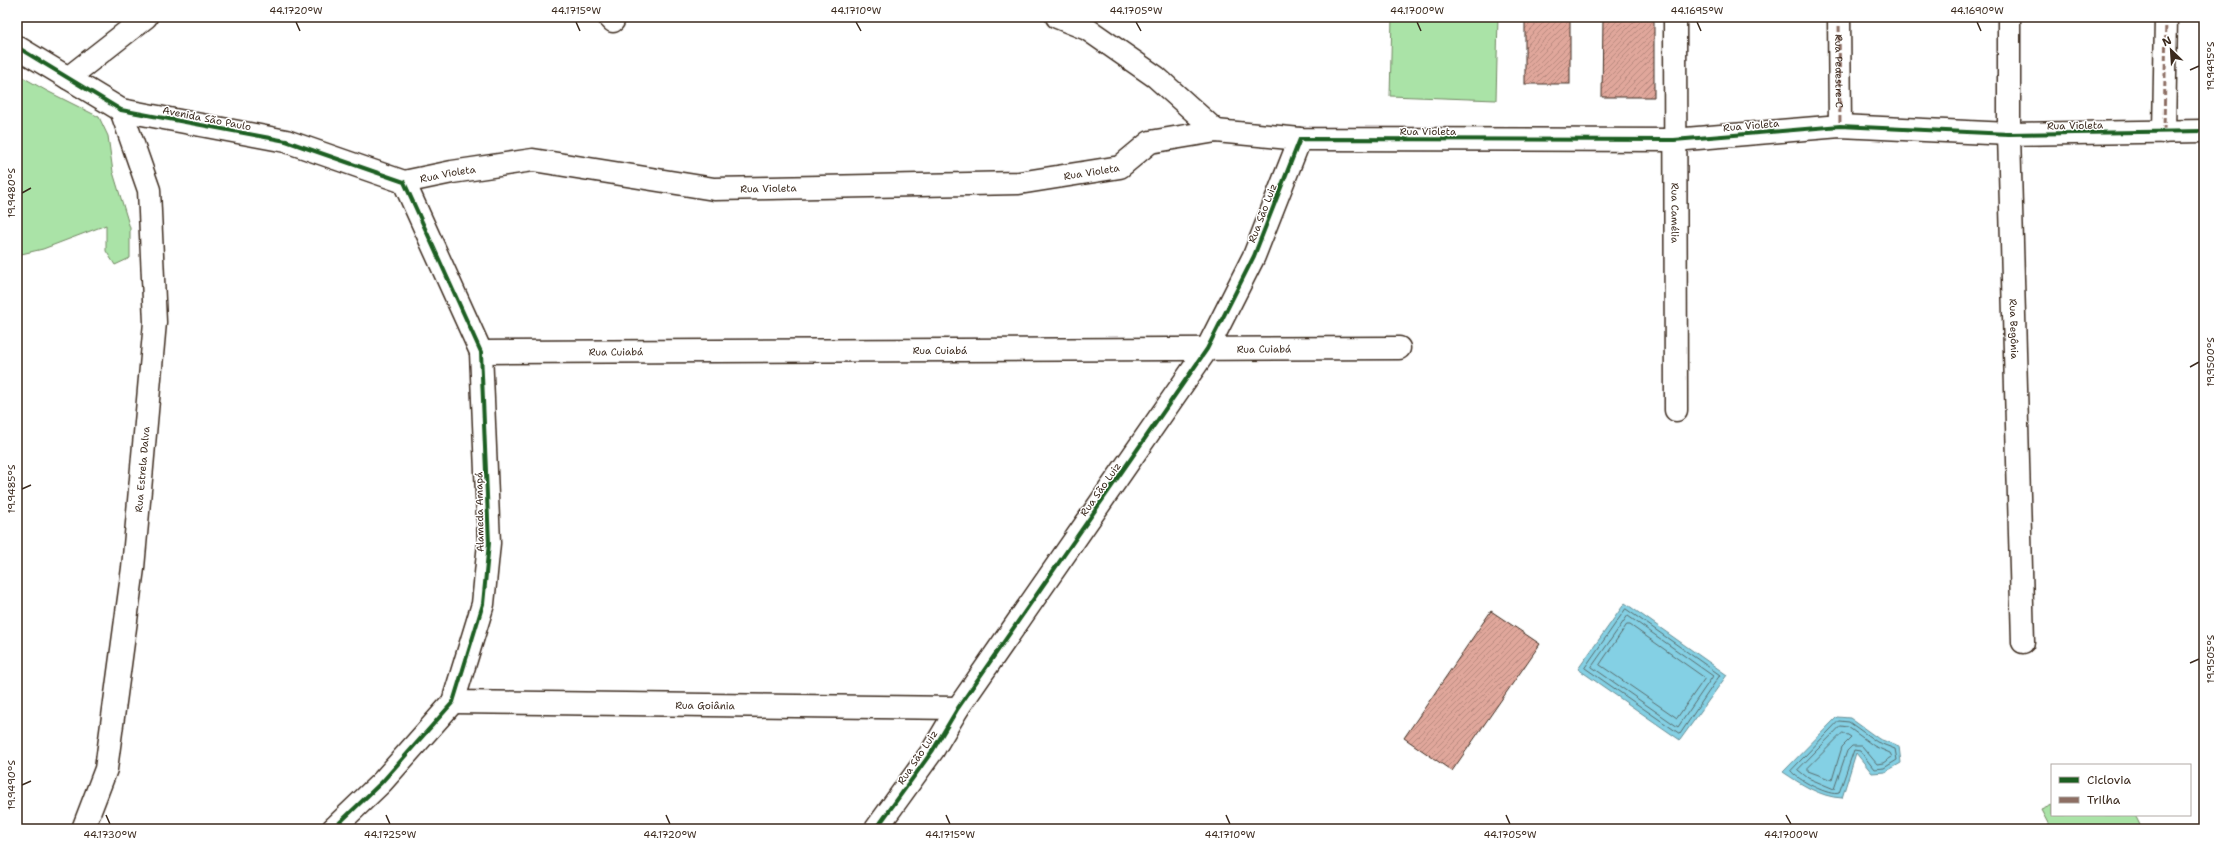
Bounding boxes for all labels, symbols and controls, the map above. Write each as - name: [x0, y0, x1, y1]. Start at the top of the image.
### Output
- text: 44.1720°W: [269, 4, 323, 17]
- text: 44.1715°W: [551, 4, 601, 17]
- text: 44.1710°W: [831, 4, 882, 17]
- text: 44.1705°W: [1109, 4, 1163, 17]
- text: 44.1700°W: [1390, 4, 1444, 17]
- text: 44.1695°W: [1671, 4, 1724, 17]
- text: 44.1690°W: [1950, 4, 2004, 17]
- north arrow: [2151, 30, 2191, 70]
- text: N: [2160, 33, 2174, 50]
- street label: Rua Pedestre-C: [1832, 34, 1846, 108]
- text: 19.9495°S: [2204, 41, 2217, 91]
- street label: Avenida São Paulo: [162, 104, 252, 133]
- street label: Rua Violeta: [1722, 117, 1780, 134]
- street label: Rua Violeta: [2047, 118, 2104, 132]
- street label: Rua Violeta: [1400, 125, 1457, 138]
- street label: Rua Violeta: [1063, 161, 1121, 183]
- street label: Rua Violeta: [419, 162, 477, 186]
- text: 19.9480°S: [5, 168, 18, 218]
- street label: Rua Violeta: [740, 181, 797, 195]
- street label: Rua São Luiz: [1245, 182, 1280, 245]
- street label: Rua Camélia: [1668, 183, 1682, 244]
- street label: Rua Begônia: [2007, 299, 2021, 360]
- text: 19.9500°S: [2204, 337, 2217, 387]
- street label: Rua Cuiabá: [1237, 342, 1292, 356]
- street label: Rua Cuiabá: [913, 344, 968, 357]
- street label: Rua Cuiabá: [589, 345, 644, 359]
- street label: Rua Estrela Dalva: [132, 425, 153, 513]
- street label: Rua São Luiz: [1077, 460, 1124, 519]
- text: 19.9485°S: [5, 464, 18, 514]
- street label: Alameda Amapá: [472, 471, 487, 552]
- text: 19.9505°S: [2204, 634, 2217, 683]
- street label: Rua Goiânia: [675, 699, 736, 712]
- street label: Rua São Luiz: [895, 728, 940, 787]
- text: 19.9490°S: [5, 760, 18, 810]
- legend: [2051, 764, 2191, 816]
- text: Ciclovia: [2087, 772, 2131, 788]
- text: Trilha: [2087, 792, 2121, 808]
- text: 44.1730°W: [83, 828, 137, 841]
- text: 44.1725°W: [364, 828, 417, 841]
- text: 44.1720°W: [643, 828, 697, 841]
- text: 44.1715°W: [925, 828, 975, 841]
- text: 44.1710°W: [1205, 828, 1256, 841]
- text: 44.1705°W: [1483, 828, 1537, 841]
- text: 44.1700°W: [1764, 828, 1818, 841]

